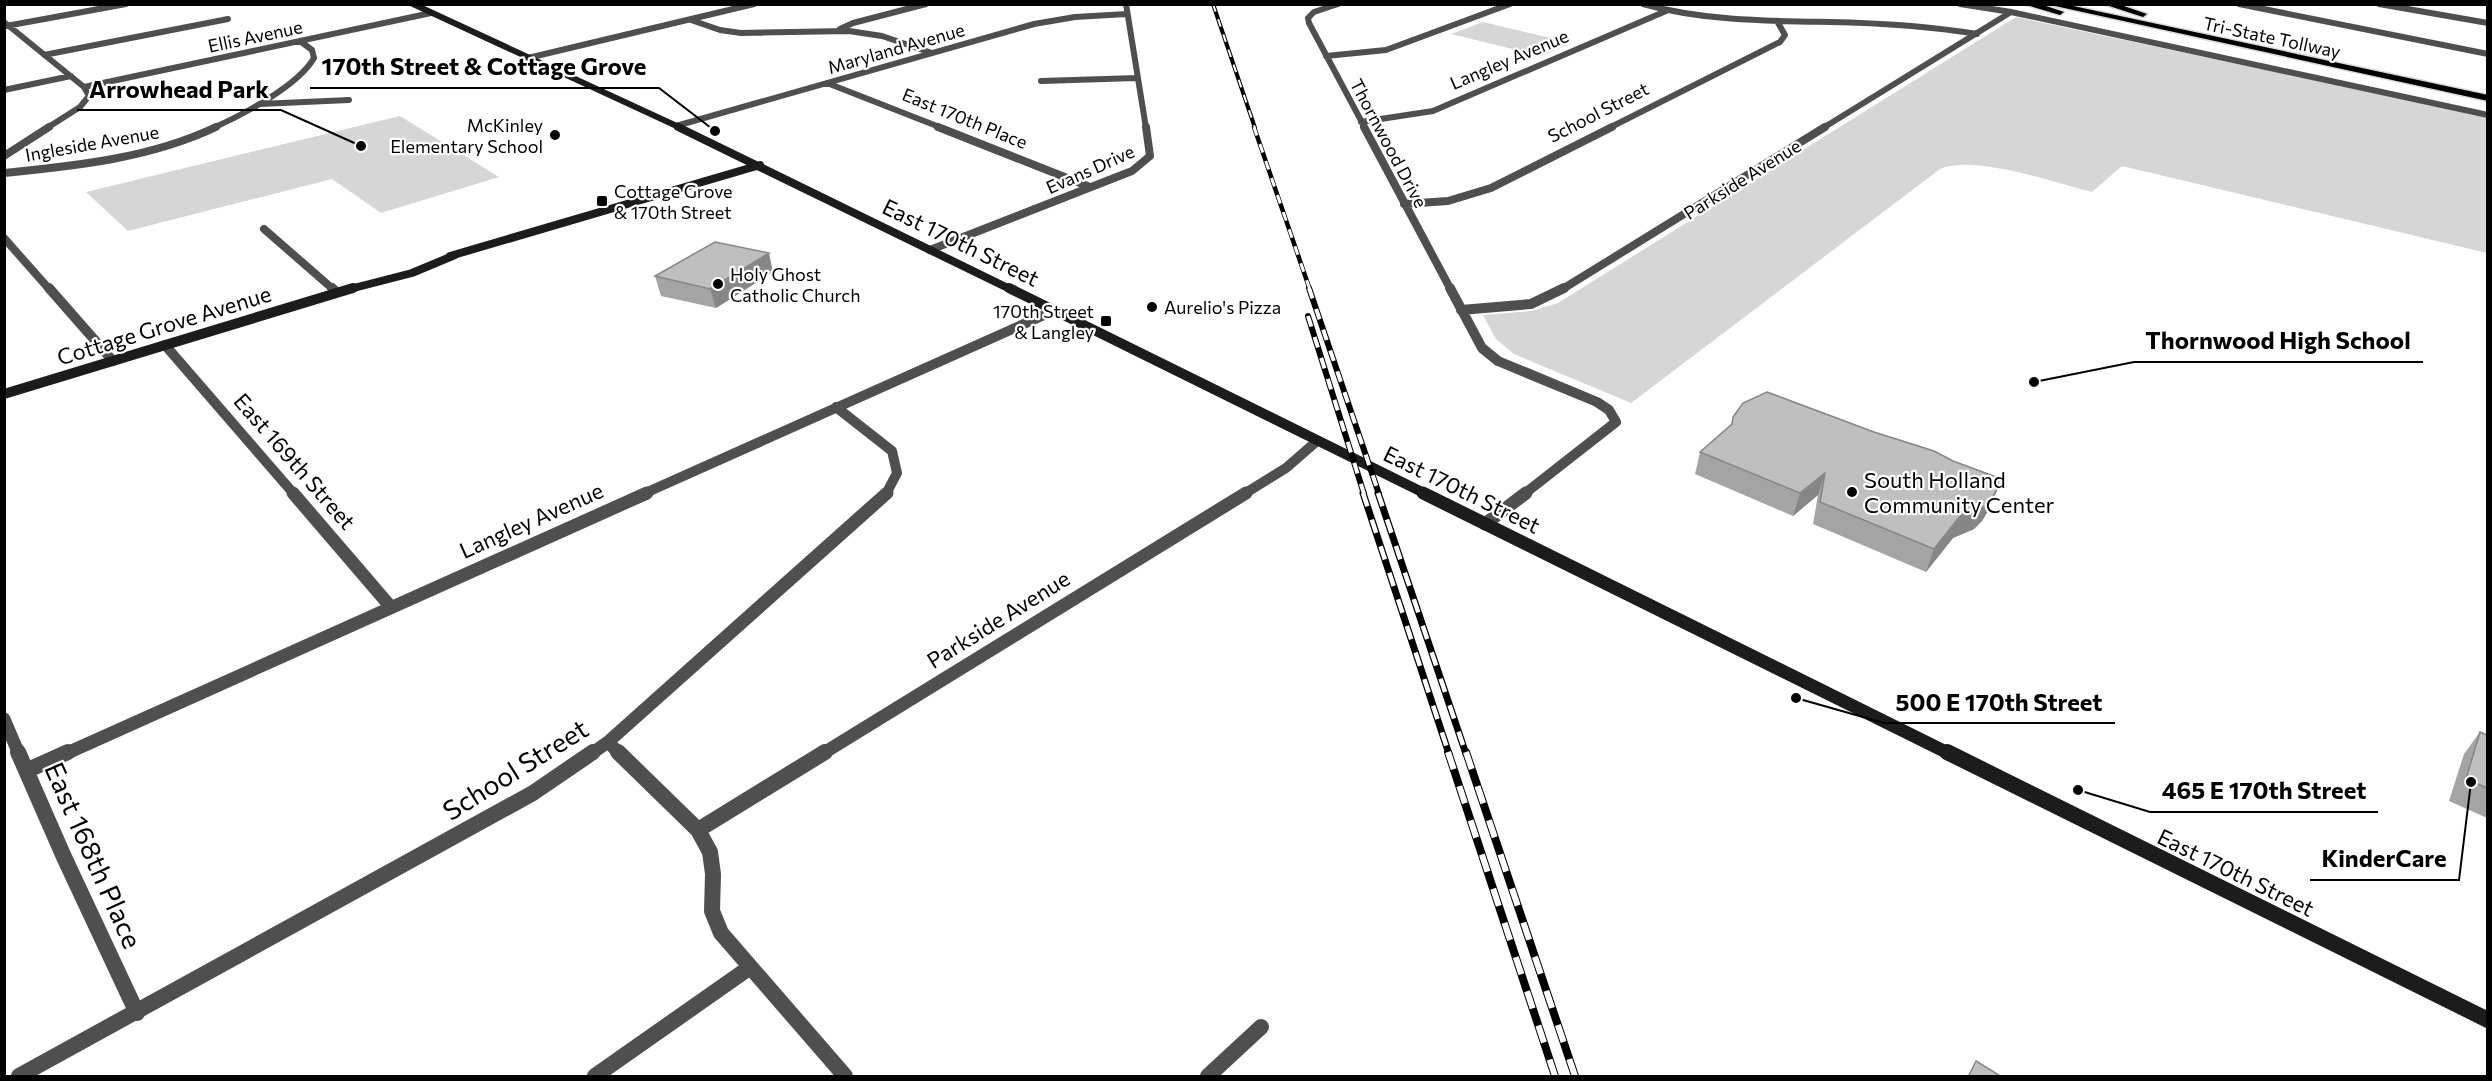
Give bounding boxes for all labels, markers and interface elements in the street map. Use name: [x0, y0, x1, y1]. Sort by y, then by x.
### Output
street label: Tri-State Tollway: [2201, 12, 2343, 62]
street label: Ellis Avenue: [206, 15, 304, 57]
street label: Maryland Avenue: [825, 18, 967, 78]
street label: Langley Avenue: [1447, 24, 1571, 94]
callout: 170th Street & Cottage Grove: [310, 46, 659, 88]
text: 170th Street & Cottage Grove: [322, 51, 646, 80]
callout: Arrowhead Park: [77, 68, 281, 110]
text: Arrowhead Park: [89, 74, 269, 103]
street label: Thornwood Drive: [1346, 75, 1432, 211]
street label: School Street: [1544, 77, 1652, 147]
street label: East 170th Place: [899, 83, 1031, 153]
place label: McKinley Elementary School: [390, 114, 543, 157]
street label: Ingleside Avenue: [23, 120, 161, 166]
marker: McKinley Elementary School: [548, 128, 562, 142]
street label: Parkside Avenue: [1679, 134, 1805, 224]
street label: Evans Drive: [1042, 140, 1138, 198]
place label: Cottage Grove & 170th Street: [614, 180, 733, 223]
street label: East 170th Street: [878, 192, 1044, 292]
marker: Cottage Grove & 170th Street: [595, 194, 609, 208]
place label: Holy Ghost Catholic Church: [730, 263, 861, 306]
marker: Holy Ghost Catholic Church: [711, 277, 725, 291]
street label: Cottage Grove Avenue: [54, 280, 274, 370]
place label: Aurelio's Pizza: [1164, 296, 1281, 318]
place label: 170th Street & Langley: [993, 300, 1094, 343]
marker: Aurelio's Pizza: [1145, 300, 1159, 314]
marker: 170th Street & Langley: [1099, 314, 1113, 328]
callout: Thornwood High School: [2134, 320, 2423, 362]
text: Thornwood High School: [2145, 325, 2411, 354]
street label: East 169th Street: [229, 387, 361, 535]
street label: East 170th Street: [1379, 439, 1545, 539]
place label: South Holland Community Center: [1864, 466, 2055, 518]
street label: Langley Avenue: [455, 476, 607, 564]
marker: South Holland Community Center: [1845, 485, 1859, 499]
street label: Parkside Avenue: [921, 564, 1075, 674]
callout: 500 E 170th Street: [1884, 681, 2115, 723]
text: 500 E 170th Street: [1895, 687, 2103, 716]
street label: School Street: [436, 711, 594, 827]
street label: East 168th Place: [38, 757, 150, 953]
callout: 465 E 170th Street: [2150, 770, 2378, 812]
text: 465 E 170th Street: [2162, 775, 2366, 804]
street label: East 170th Street: [2153, 822, 2319, 922]
callout: KinderCare: [2310, 838, 2459, 880]
text: KinderCare: [2321, 843, 2447, 872]

